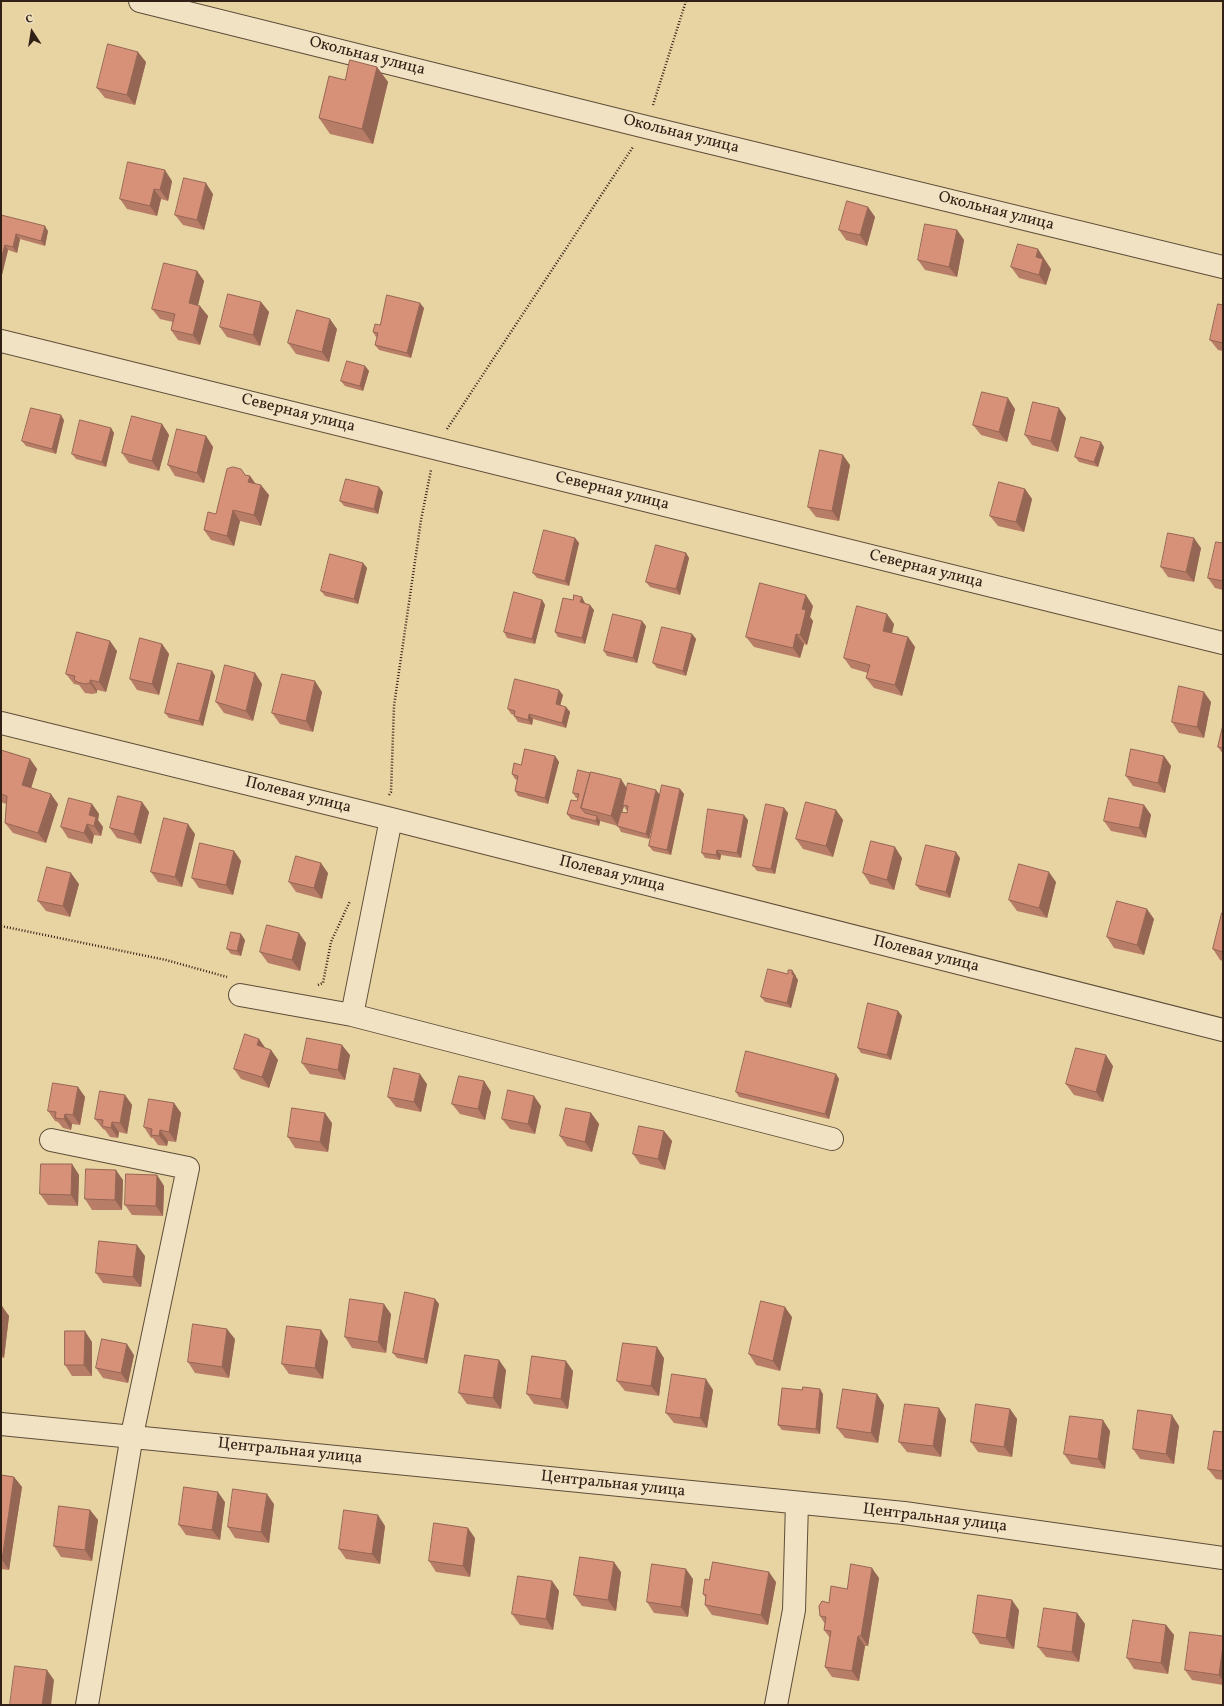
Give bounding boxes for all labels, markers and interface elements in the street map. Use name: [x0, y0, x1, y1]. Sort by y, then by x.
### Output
north arrow: [12, 12, 52, 52]
text: С: [24, 12, 34, 28]
street label: Окольная улица: [307, 33, 427, 81]
street label: Окольная улица: [621, 111, 741, 159]
street label: Окольная улица: [936, 188, 1056, 236]
street label: Северная улица: [239, 391, 357, 437]
street label: Северная улица: [553, 469, 671, 515]
street label: Северная улица: [867, 547, 985, 593]
street label: Полевая улица: [243, 774, 353, 818]
street label: Полевая улица: [557, 853, 667, 897]
street label: Полевая улица: [871, 933, 981, 977]
street label: Центральная улица: [217, 1435, 363, 1469]
street label: Центральная улица: [540, 1468, 686, 1502]
street label: Центральная улица: [862, 1501, 1008, 1537]

